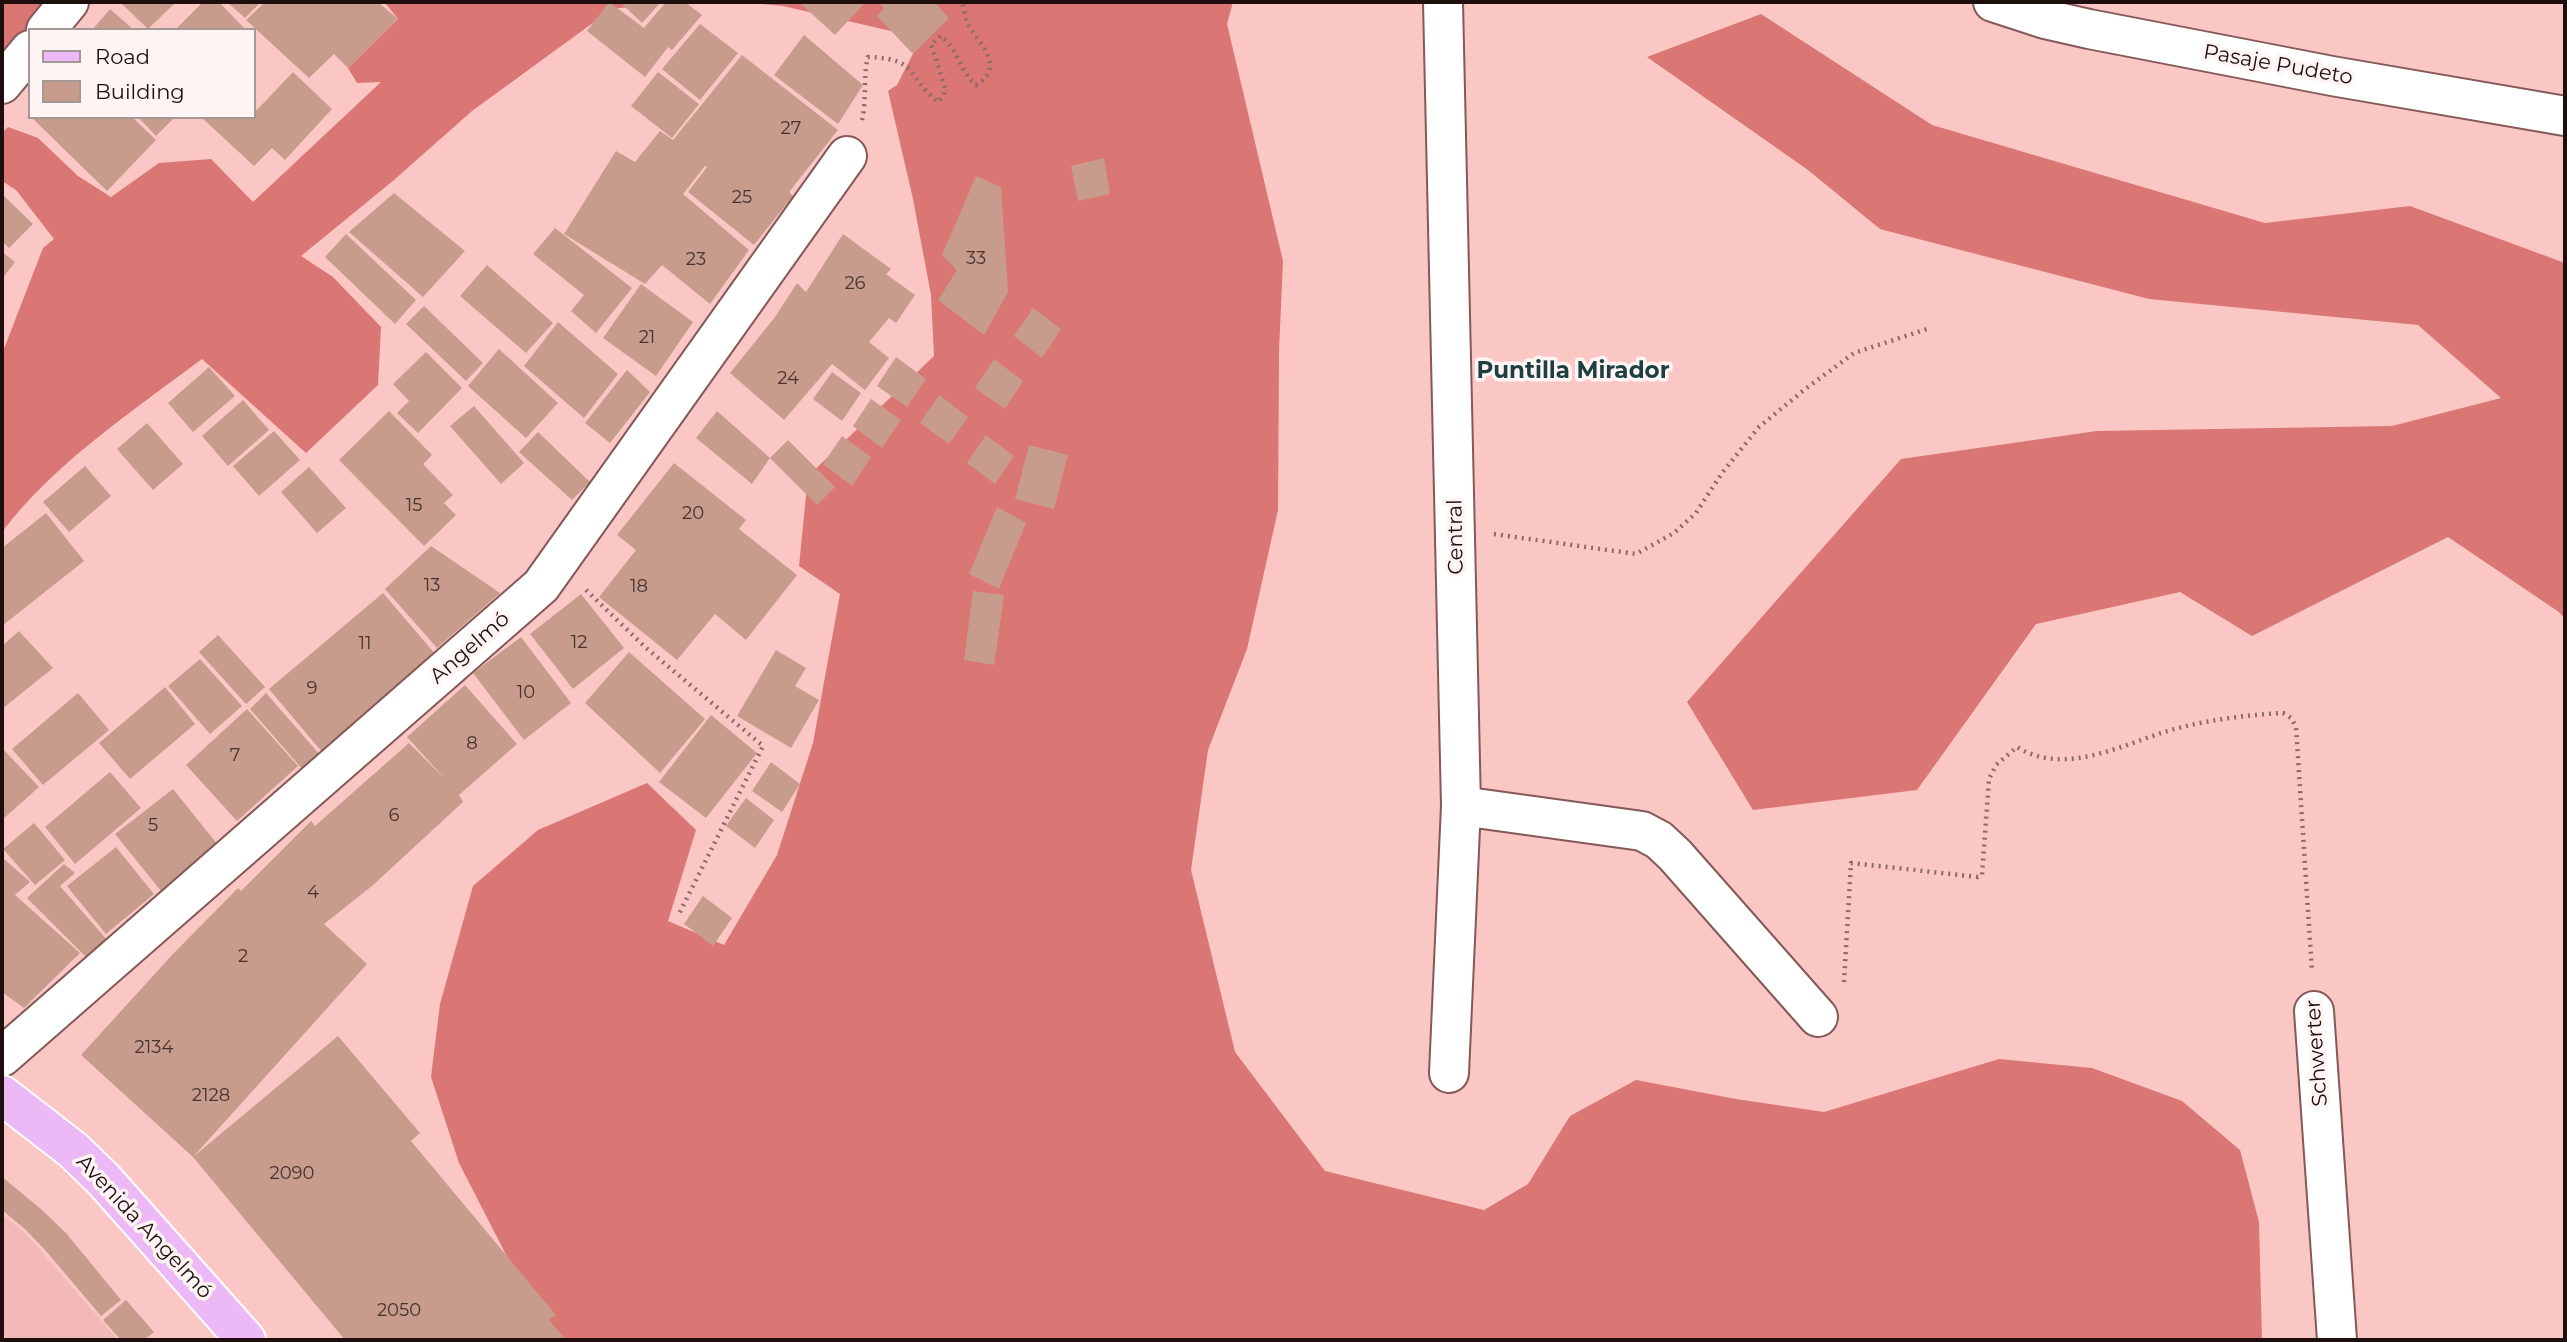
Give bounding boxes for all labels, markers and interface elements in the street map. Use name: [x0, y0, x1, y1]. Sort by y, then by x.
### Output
legend: [28, 28, 256, 119]
street label: Pasaje Pudeto: [2201, 39, 2355, 91]
text: Road: [95, 44, 150, 69]
text: Building: [95, 79, 185, 104]
house number: 27: [781, 118, 801, 140]
house number: 25: [732, 187, 752, 209]
house number: 33: [966, 248, 986, 270]
house number: 23: [686, 249, 706, 271]
house number: 26: [844, 273, 866, 295]
house number: 21: [639, 327, 655, 349]
district label: Puntilla Mirador: [1476, 357, 1670, 385]
house number: 24: [777, 368, 799, 390]
house number: 15: [406, 495, 422, 517]
street label: Central: [1443, 499, 1469, 575]
house number: 20: [682, 503, 704, 525]
house number: 13: [424, 575, 440, 597]
house number: 18: [630, 576, 648, 598]
street label: Angelmó: [425, 607, 515, 689]
house number: 12: [571, 632, 587, 654]
house number: 11: [359, 633, 371, 655]
house number: 9: [307, 678, 317, 700]
house number: 10: [517, 682, 535, 704]
house number: 8: [466, 733, 478, 755]
house number: 7: [230, 745, 240, 767]
house number: 6: [389, 805, 399, 827]
house number: 5: [148, 815, 158, 837]
house number: 4: [307, 882, 319, 904]
house number: 2: [238, 946, 248, 968]
street label: Schwerter: [2301, 999, 2333, 1107]
house number: 2134: [135, 1037, 173, 1059]
house number: 2128: [192, 1085, 230, 1107]
street label: Avenida Angelmó: [71, 1150, 217, 1304]
house number: 2090: [270, 1163, 314, 1185]
house number: 2050: [377, 1300, 421, 1322]

